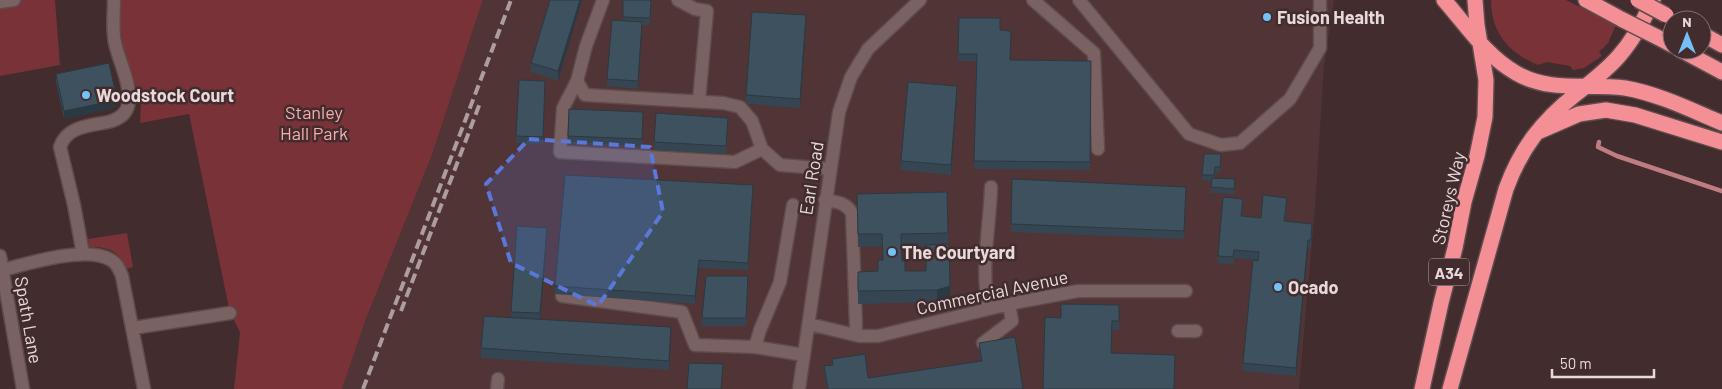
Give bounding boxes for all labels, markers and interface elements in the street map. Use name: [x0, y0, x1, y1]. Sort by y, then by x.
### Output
place label: Fusion Health: [1277, 6, 1385, 28]
north arrow: [1662, 10, 1712, 60]
marker: Fusion Health: [1261, 11, 1273, 23]
text: N: [1682, 13, 1692, 30]
place label: Woodstock Court: [96, 84, 234, 106]
marker: Woodstock Court: [80, 89, 92, 101]
park label: Stanley Hall Park: [280, 101, 348, 144]
street label: Earl Road: [794, 140, 828, 216]
street label: Storeys Way: [1427, 149, 1469, 247]
place label: The Courtyard: [902, 241, 1015, 263]
marker: The Courtyard: [886, 246, 898, 258]
road number: A34: [1429, 258, 1469, 286]
street label: Commercial Avenue: [914, 265, 1070, 319]
street label: Spath Lane: [11, 275, 47, 365]
place label: Ocado: [1288, 276, 1339, 298]
marker: Ocado: [1272, 281, 1284, 293]
scale bar: [1552, 346, 1654, 378]
text: 50 m: [1560, 354, 1592, 372]

